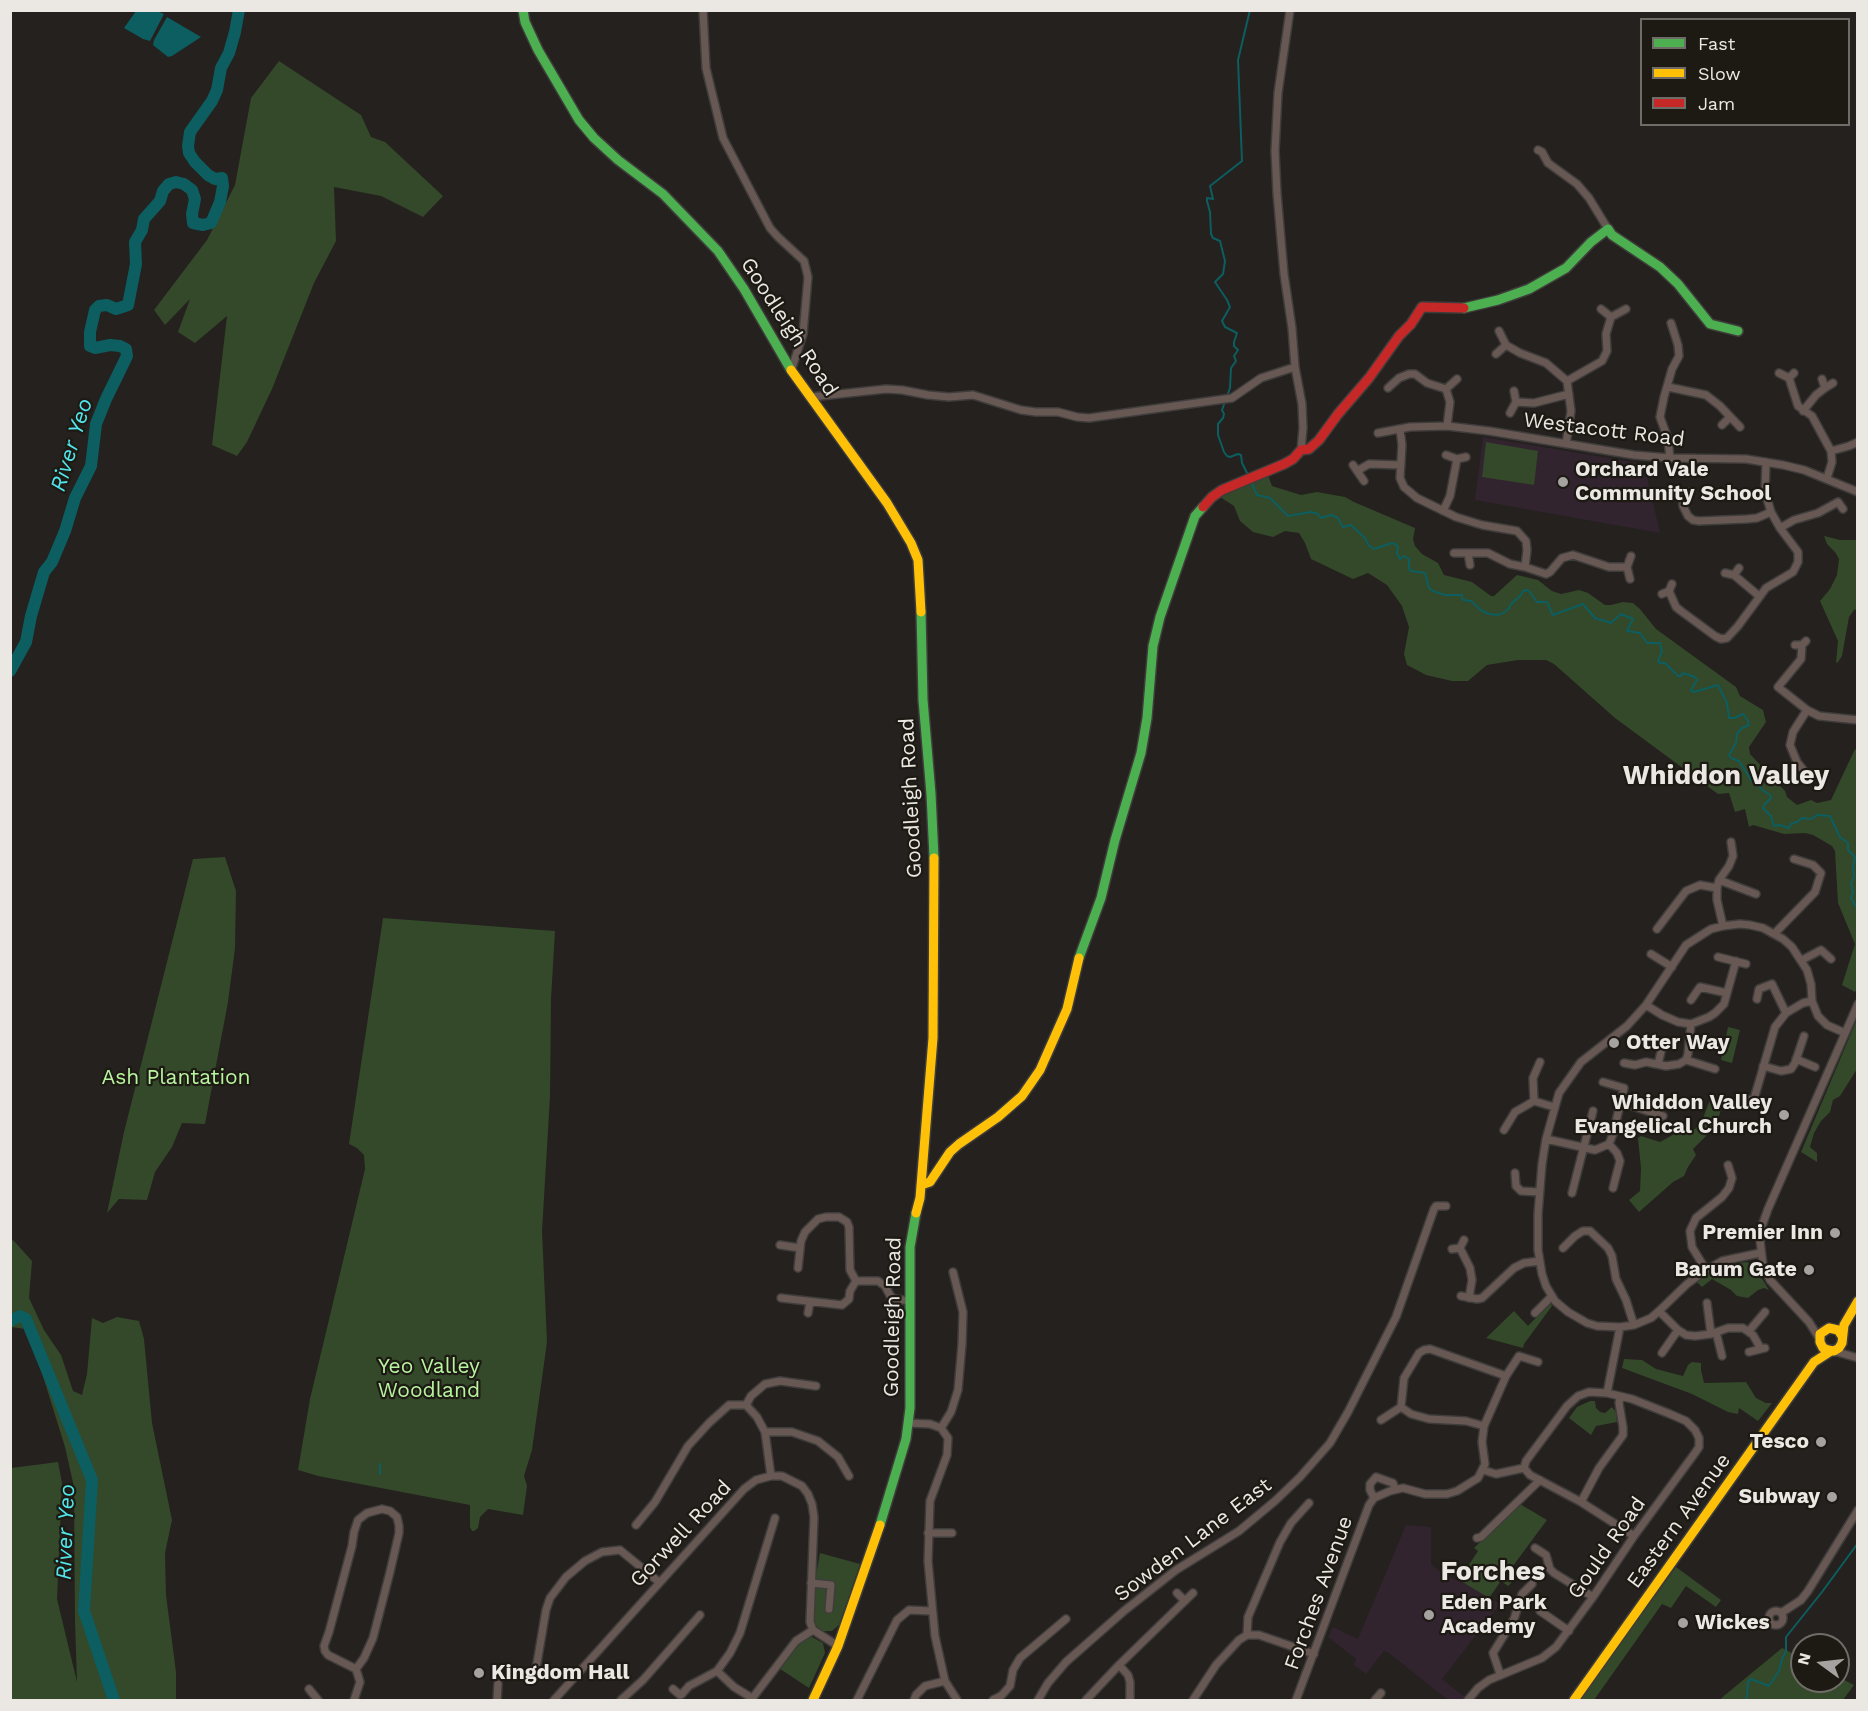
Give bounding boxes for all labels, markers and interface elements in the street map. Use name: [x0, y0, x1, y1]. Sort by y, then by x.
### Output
legend: [1640, 18, 1850, 126]
text: Fast: [1698, 33, 1735, 54]
text: Slow: [1698, 63, 1741, 84]
text: Jam: [1698, 93, 1735, 114]
street label: Goodleigh Road: [735, 253, 843, 401]
water label: River Yeo: [45, 395, 99, 495]
street label: Westacott Road: [1522, 408, 1686, 452]
place label: Orchard Vale Community School: [1575, 457, 1771, 507]
marker: Orchard Vale Community School: [1556, 475, 1570, 489]
street label: Goodleigh Road: [894, 717, 928, 879]
district label: Whiddon Valley: [1623, 760, 1829, 792]
place label: Otter Way: [1626, 1030, 1730, 1056]
marker: Otter Way: [1607, 1036, 1621, 1050]
park label: Ash Plantation: [101, 1065, 251, 1091]
place label: Whiddon Valley Evangelical Church: [1574, 1090, 1772, 1140]
marker: Whiddon Valley Evangelical Church: [1777, 1108, 1791, 1122]
place label: Premier Inn: [1702, 1220, 1823, 1246]
marker: Premier Inn: [1828, 1226, 1842, 1240]
street label: Goodleigh Road: [879, 1237, 907, 1397]
place label: Barum Gate: [1674, 1257, 1797, 1283]
marker: Barum Gate: [1802, 1263, 1816, 1277]
park label: Yeo Valley Woodland: [378, 1354, 480, 1404]
place label: Tesco: [1749, 1429, 1809, 1455]
marker: Tesco: [1814, 1435, 1828, 1449]
street label: Eastern Avenue: [1622, 1449, 1736, 1593]
street label: Sowden Lane East: [1109, 1473, 1277, 1607]
street label: Gorwell Road: [625, 1475, 737, 1593]
water label: River Yeo: [51, 1483, 81, 1581]
place label: Subway: [1739, 1484, 1820, 1510]
marker: Subway: [1825, 1490, 1839, 1504]
street label: Gould Road: [1563, 1492, 1651, 1604]
street label: Forches Avenue: [1279, 1513, 1359, 1673]
district label: Forches: [1441, 1556, 1545, 1588]
place label: Eden Park Academy: [1441, 1590, 1547, 1640]
marker: Eden Park Academy: [1422, 1608, 1436, 1622]
place label: Wickes: [1695, 1610, 1770, 1636]
marker: Wickes: [1676, 1616, 1690, 1630]
north arrow: [1790, 1633, 1850, 1693]
text: N: [1793, 1651, 1815, 1667]
place label: Kingdom Hall: [491, 1660, 629, 1686]
marker: Kingdom Hall: [472, 1666, 486, 1680]

